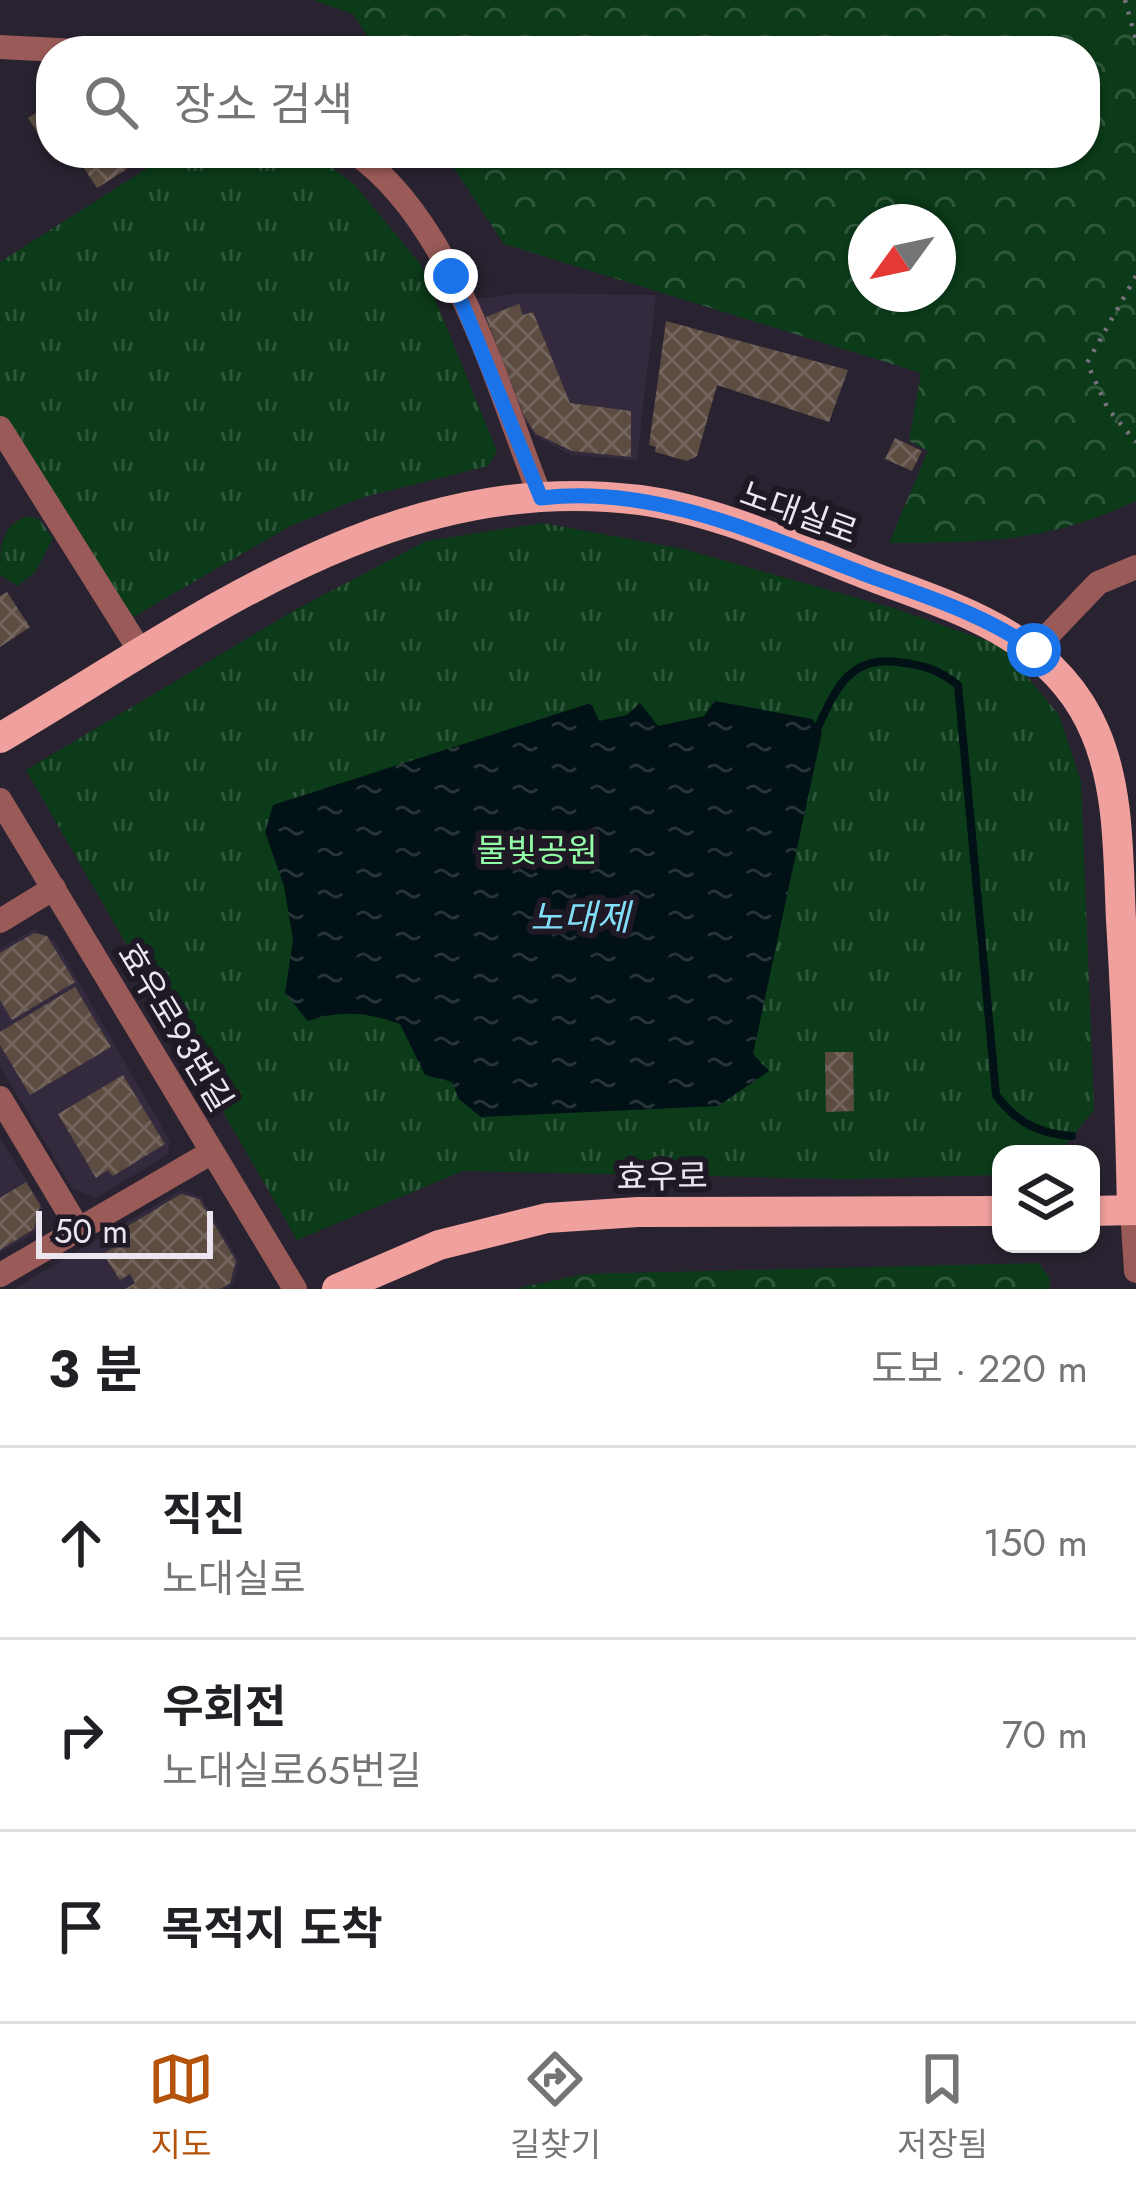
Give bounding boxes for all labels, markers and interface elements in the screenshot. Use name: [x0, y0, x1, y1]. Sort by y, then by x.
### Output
search box: [36, 36, 1100, 168]
icon: search: [78, 69, 144, 135]
text: 장소 검색: [174, 72, 353, 137]
north arrow: [848, 204, 956, 312]
route end: [424, 249, 478, 303]
street label: 노대실로: [734, 470, 864, 555]
route start: [1007, 623, 1061, 677]
park label: 물빛공원: [476, 827, 598, 874]
water label: 노대제: [530, 891, 634, 943]
street label: 효우로93번길: [107, 934, 244, 1120]
map controls: [992, 1145, 1100, 1253]
button: layers: [992, 1145, 1100, 1253]
street label: 효우로: [616, 1152, 708, 1201]
scale bar: [36, 1205, 213, 1258]
text: 50 m: [54, 1208, 128, 1255]
text: 3 분: [48, 1332, 142, 1406]
text: 도보 · 220 m: [871, 1340, 1088, 1397]
text: 직진: [162, 1482, 245, 1547]
icon: ahead: [48, 1510, 114, 1576]
text: 150 m: [983, 1514, 1088, 1571]
text: 노대실로: [162, 1550, 306, 1607]
text: 우회전: [162, 1674, 286, 1739]
icon: right: [48, 1702, 114, 1768]
text: 70 m: [1002, 1706, 1088, 1763]
text: 노대실로65번길: [162, 1742, 422, 1799]
icon: arrive: [48, 1894, 114, 1960]
text: 목적지 도착: [162, 1896, 383, 1961]
tab: 지도: [148, 2046, 214, 2168]
tab: 길찾기: [510, 2046, 601, 2168]
tab: 저장됨: [897, 2046, 988, 2168]

